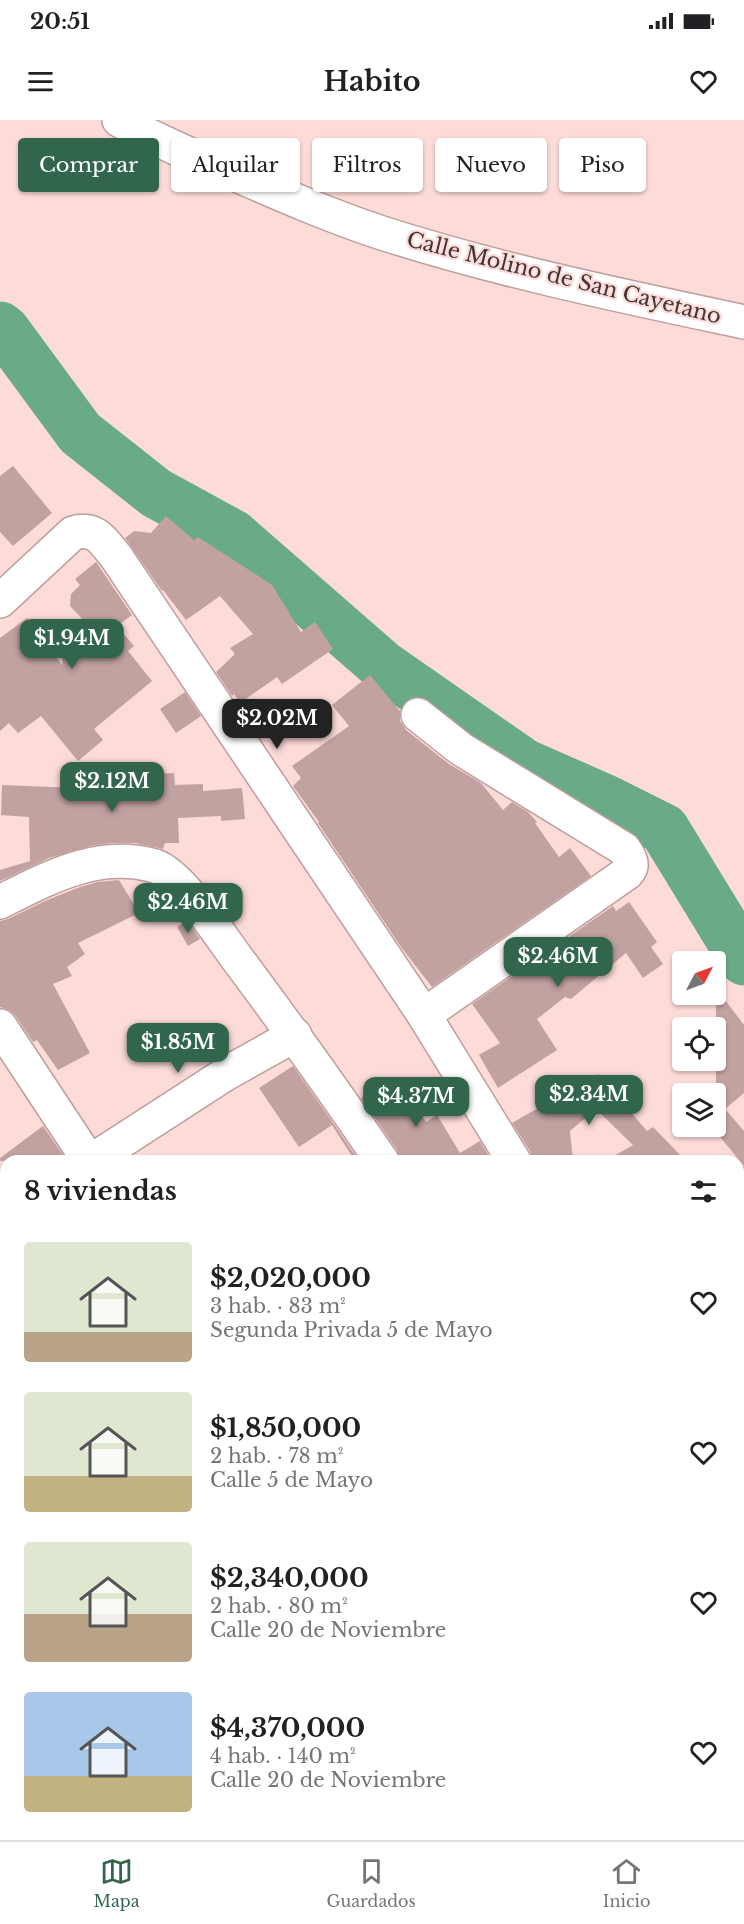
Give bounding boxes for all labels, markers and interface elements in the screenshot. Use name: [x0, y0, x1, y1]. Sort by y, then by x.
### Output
text: 20:51: [30, 8, 90, 35]
icon: menu: [24, 65, 57, 98]
text: Habito: [323, 65, 421, 98]
icon: heart: [687, 65, 720, 98]
chip: Comprar: [18, 138, 159, 192]
chip: Alquilar: [171, 138, 300, 192]
chip: Filtros: [312, 138, 423, 192]
chip: Nuevo: [435, 138, 547, 192]
chip: Piso: [559, 138, 646, 192]
street label: Calle Molino de San Cayetano: [404, 226, 724, 330]
pin: $1.94M: [23, 619, 121, 670]
text: $1.94M: [34, 626, 110, 650]
pin: $2.02M: [228, 699, 326, 750]
text: $2.02M: [236, 706, 318, 730]
pin: $2.12M: [63, 762, 161, 813]
text: $2.12M: [74, 769, 150, 793]
pin: $2.46M: [139, 883, 237, 934]
text: $2.46M: [148, 890, 228, 914]
pin: $2.46M: [509, 937, 607, 988]
text: $2.46M: [518, 944, 598, 968]
north arrow: [672, 951, 726, 1005]
map controls: [672, 951, 726, 1137]
button: locate: [672, 1017, 726, 1071]
pin: $1.85M: [129, 1023, 227, 1074]
text: $1.85M: [141, 1030, 215, 1054]
pin: $2.34M: [540, 1075, 638, 1126]
pin: $4.37M: [367, 1077, 465, 1128]
text: $2.34M: [549, 1082, 629, 1106]
button: layers: [672, 1083, 726, 1137]
text: $4.37M: [377, 1084, 455, 1108]
text: 8 viviendas: [24, 1175, 177, 1207]
icon: filters: [687, 1175, 720, 1208]
text: $2,020,000: [210, 1262, 371, 1294]
icon: home: [72, 1266, 144, 1338]
icon: heart: [687, 1286, 720, 1319]
text: 3 hab. · 83 m²: [210, 1294, 346, 1318]
text: Segunda Privada 5 de Mayo: [210, 1318, 493, 1342]
text: $1,850,000: [210, 1412, 361, 1444]
icon: home: [72, 1416, 144, 1488]
icon: heart: [687, 1436, 720, 1469]
text: 2 hab. · 78 m²: [210, 1444, 344, 1468]
text: Calle 5 de Mayo: [210, 1468, 373, 1492]
text: $2,340,000: [210, 1562, 369, 1594]
icon: home: [72, 1566, 144, 1638]
icon: heart: [687, 1586, 720, 1619]
text: 2 hab. · 80 m²: [210, 1594, 348, 1618]
text: Calle 20 de Noviembre: [210, 1618, 446, 1642]
text: $4,370,000: [210, 1712, 365, 1744]
icon: home: [72, 1716, 144, 1788]
icon: heart: [687, 1736, 720, 1769]
text: 4 hab. · 140 m²: [210, 1744, 356, 1768]
text: Calle 20 de Noviembre: [210, 1768, 446, 1792]
tab: Mapa: [94, 1855, 140, 1911]
tab: Guardados: [327, 1855, 416, 1911]
tab: Inicio: [603, 1855, 650, 1911]

